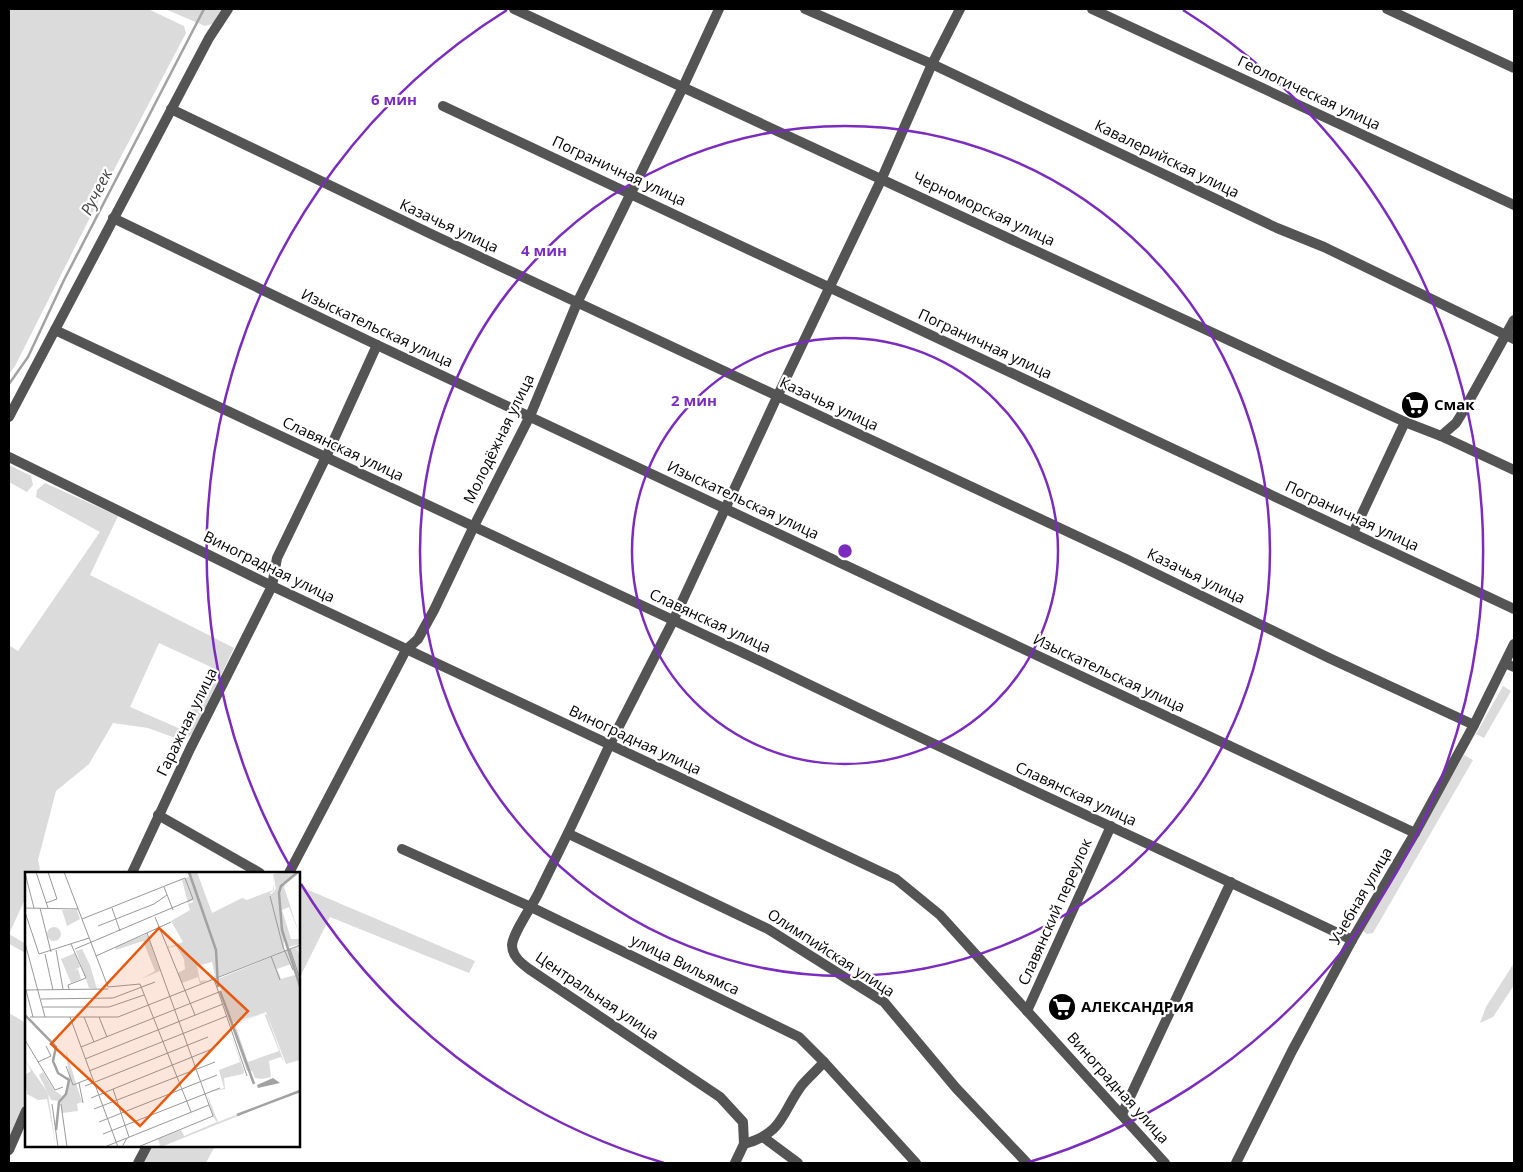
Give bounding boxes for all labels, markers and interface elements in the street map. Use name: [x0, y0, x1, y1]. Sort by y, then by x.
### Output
street label: Геологическая улица: [1235, 50, 1384, 134]
text: 6 мин: [371, 89, 417, 109]
street label: Кавалерийская улица: [1092, 114, 1243, 202]
street label: Пограничная улица: [549, 130, 690, 210]
water label: Ручеек: [75, 164, 118, 219]
street label: Черноморская улица: [910, 166, 1059, 250]
street label: Казачья улица: [397, 194, 502, 257]
text: 4 мин: [521, 240, 567, 260]
street label: Изыскательская улица: [298, 283, 457, 371]
street label: Пограничная улица: [915, 303, 1056, 383]
street label: Молодёжная улица: [458, 371, 538, 507]
street label: Казачья улица: [777, 372, 882, 435]
text: 2 мин: [671, 390, 717, 410]
supermarket icon: Смак: [1400, 390, 1430, 420]
place label: Смак: [1434, 394, 1475, 414]
street label: Славянская улица: [280, 411, 407, 485]
street label: Изыскательская улица: [664, 455, 823, 543]
street label: Пограничная улица: [1282, 475, 1423, 555]
street label: Виноградная улица: [200, 526, 338, 607]
centre of rings: [836, 542, 854, 560]
street label: Казачья улица: [1144, 543, 1249, 607]
street label: Славянская улица: [647, 583, 774, 657]
street label: Изыскательская улица: [1030, 628, 1189, 716]
street label: Гаражная улица: [151, 664, 221, 779]
street label: Виноградная улица: [566, 700, 705, 779]
street label: Славянская улица: [1013, 756, 1140, 830]
street label: Славянский переулок: [1013, 835, 1096, 988]
street label: Учебная улица: [1324, 843, 1396, 948]
inset map: [25, 872, 300, 1147]
street label: Олимпийская улица: [764, 903, 899, 1001]
street label: улица Вильямса: [628, 929, 743, 999]
street label: Центральная улица: [532, 947, 663, 1044]
supermarket icon: АЛЕКСАНДРиЯ: [1047, 992, 1077, 1022]
place label: АЛЕКСАНДРиЯ: [1081, 996, 1194, 1016]
street label: Виноградная улица: [1063, 1027, 1174, 1147]

